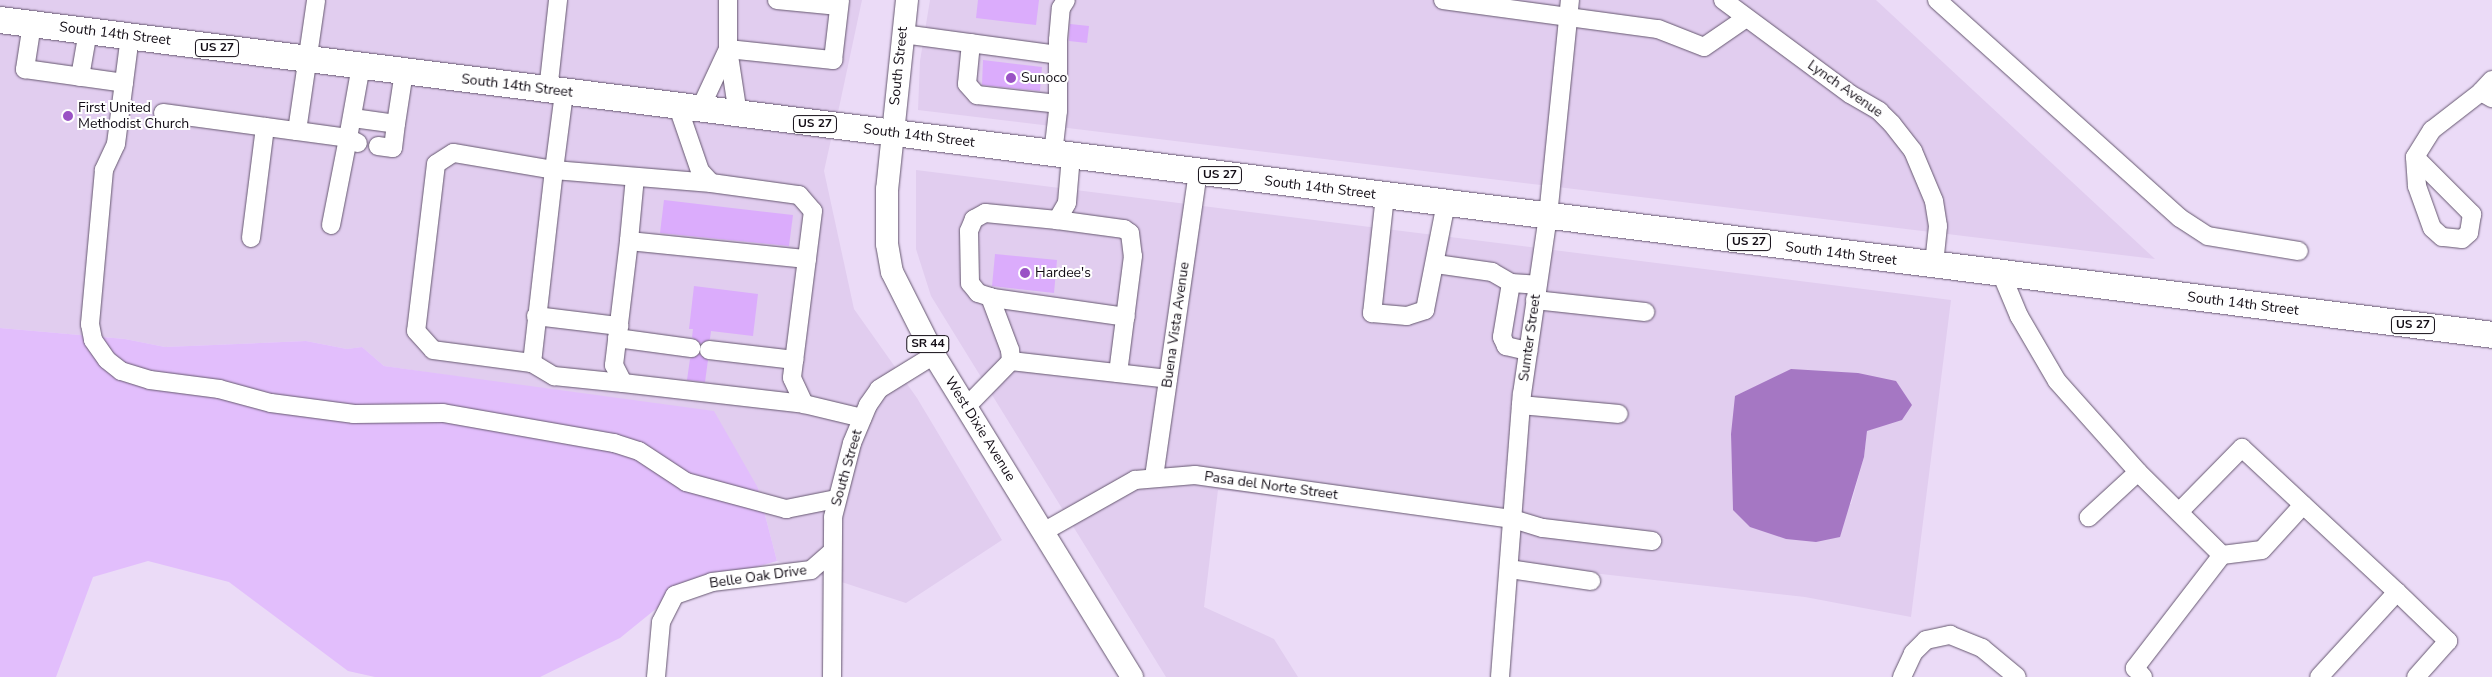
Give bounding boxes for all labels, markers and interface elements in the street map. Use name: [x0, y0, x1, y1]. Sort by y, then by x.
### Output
street label: South 14th Street: [58, 19, 172, 49]
street label: South Street: [887, 26, 911, 106]
road number: US 27: [194, 38, 240, 58]
street label: Lynch Avenue: [1804, 57, 1886, 121]
place label: Sunoco: [1021, 70, 1067, 86]
street label: South 14th Street: [460, 71, 574, 101]
marker: Sunoco: [1005, 72, 1017, 84]
place label: First United Methodist Church: [78, 100, 189, 132]
marker: First United Methodist Church: [62, 110, 74, 122]
road number: US 27: [792, 115, 838, 134]
street label: South 14th Street: [862, 121, 976, 151]
road number: US 27: [1198, 166, 1242, 184]
street label: South 14th Street: [1263, 173, 1377, 203]
road number: US 27: [1726, 232, 1772, 252]
street label: South 14th Street: [1784, 239, 1898, 269]
street label: Buena Vista Avenue: [1159, 261, 1193, 389]
place label: Hardee's: [1035, 265, 1091, 281]
marker: Hardee's: [1019, 267, 1031, 279]
street label: South 14th Street: [2186, 289, 2300, 319]
street label: Sumter Street: [1516, 293, 1544, 383]
road number: US 27: [2390, 316, 2436, 334]
road number: SR 44: [906, 334, 950, 354]
street label: West Dixie Avenue: [941, 374, 1019, 484]
street label: South Street: [828, 428, 866, 508]
street label: Pasa del Norte Street: [1203, 468, 1339, 504]
street label: Belle Oak Drive: [708, 562, 808, 592]

